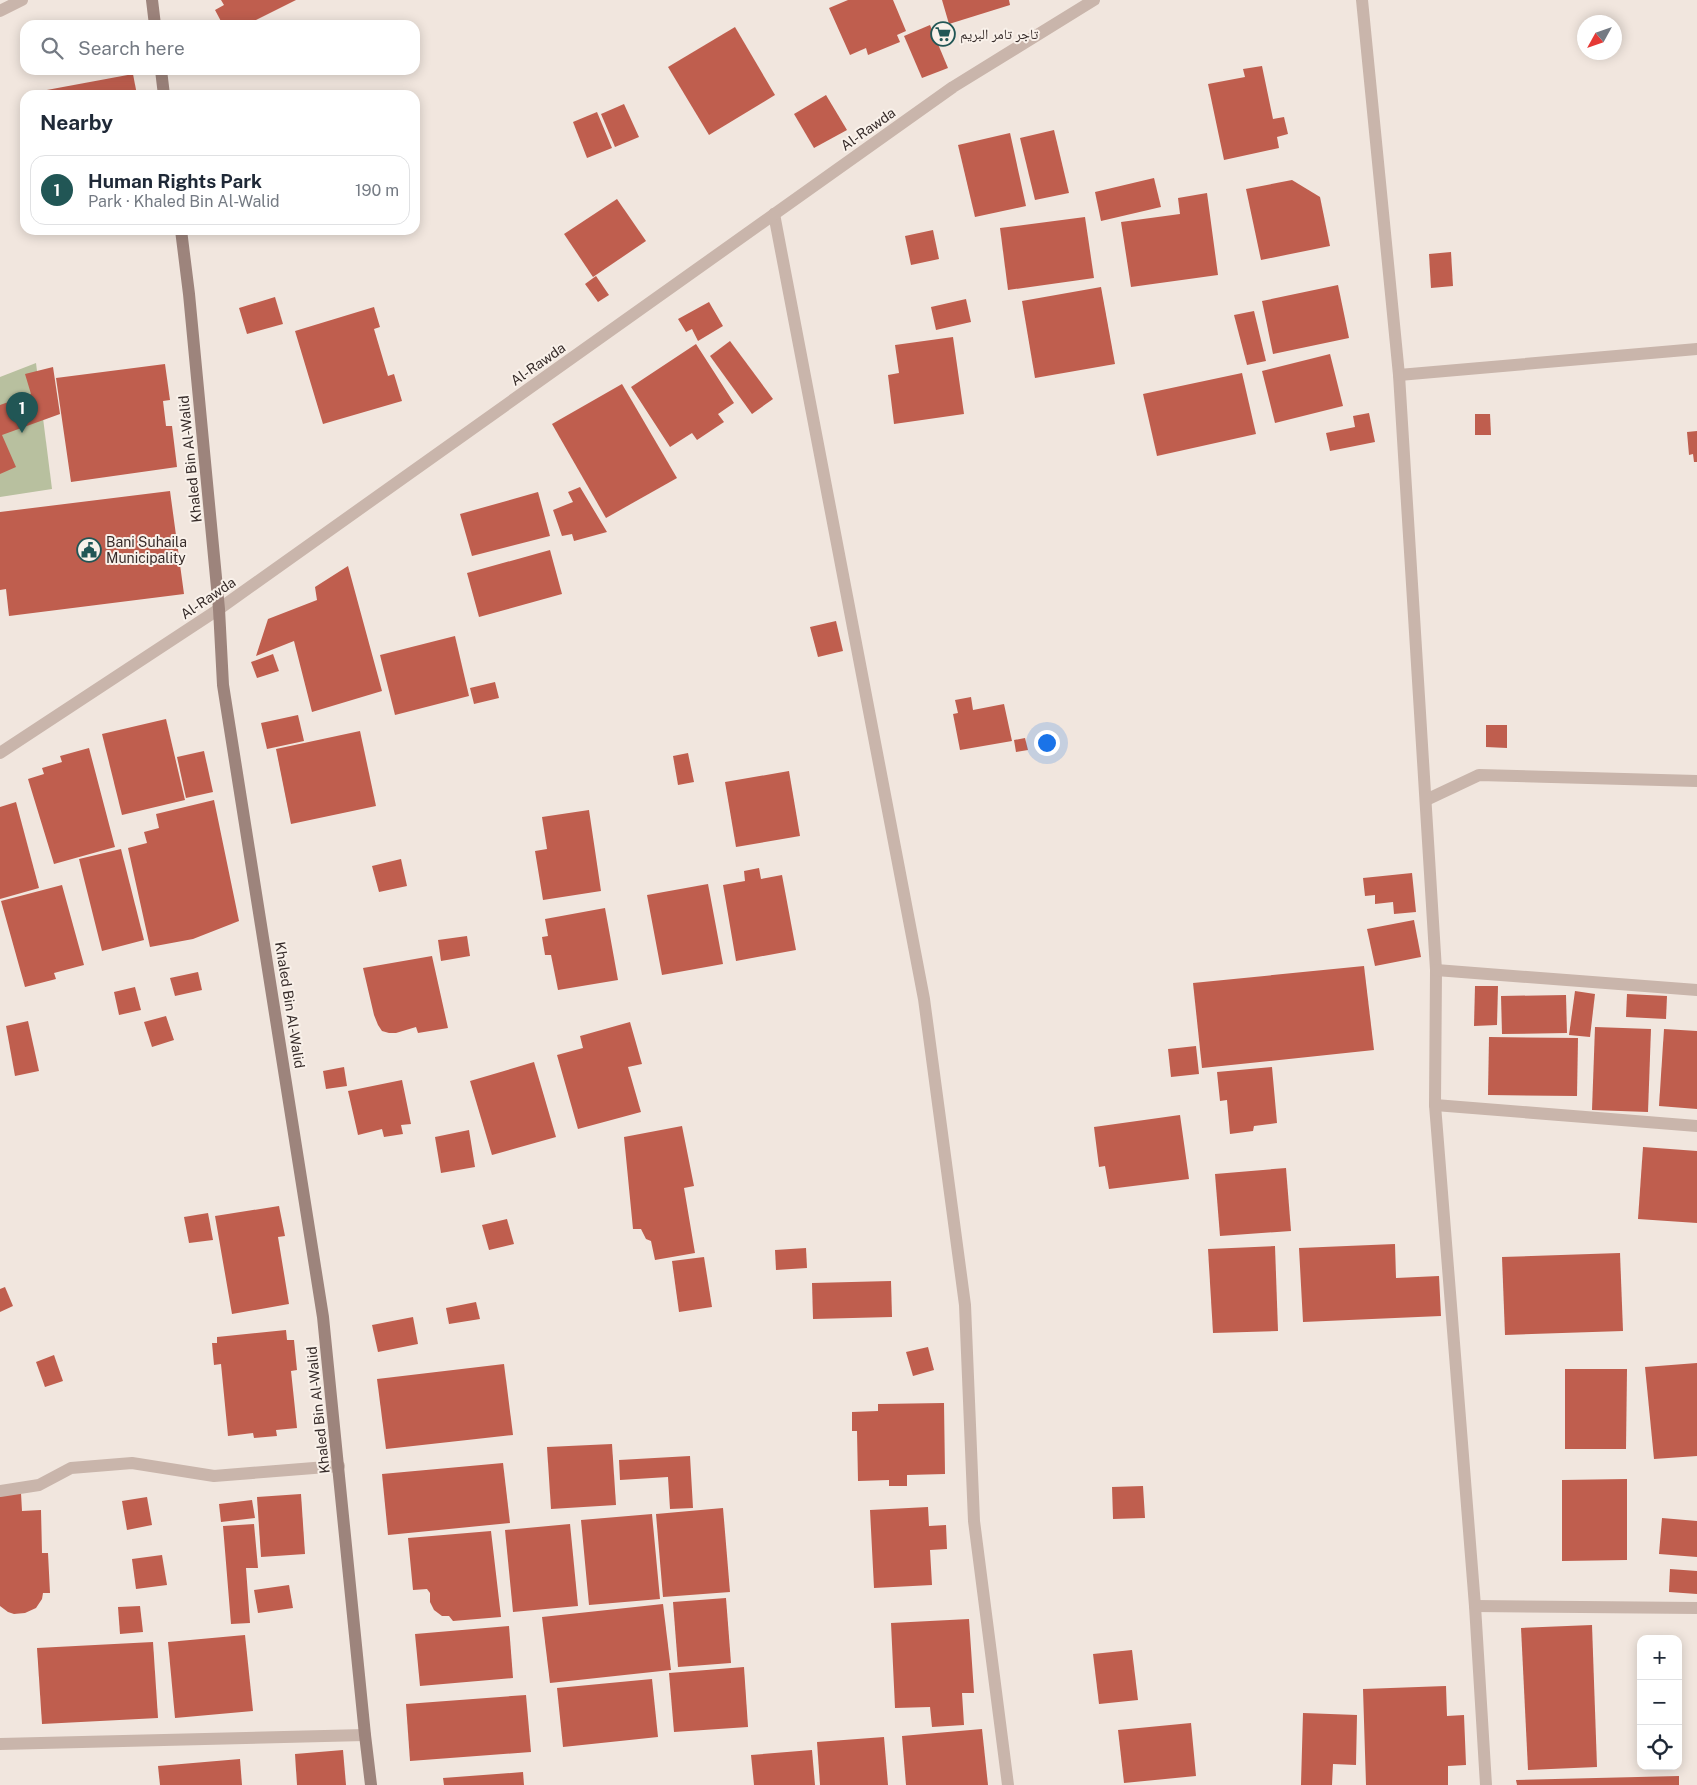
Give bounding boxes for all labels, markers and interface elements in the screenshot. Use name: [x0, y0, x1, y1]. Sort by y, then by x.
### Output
north arrow: [1577, 15, 1622, 60]
search box: [20, 20, 420, 75]
supermarket icon: تاجر تامر البريم: [930, 21, 956, 47]
place label: تاجر تامر البريم: [960, 26, 1039, 44]
icon: search: [38, 34, 66, 62]
text: Search here: [78, 37, 185, 59]
street label: Al-Rawda: [838, 104, 898, 154]
text: Nearby: [40, 110, 113, 135]
text: Human Rights Park: [88, 170, 262, 192]
text: 1: [54, 181, 60, 200]
text: 190 m: [355, 181, 399, 200]
text: Park · Khaled Bin Al-Walid: [88, 192, 280, 211]
street label: Al-Rawda: [508, 339, 568, 389]
pin: 1: [6, 392, 38, 433]
street label: Khaled Bin Al-Walid: [175, 395, 205, 523]
place label: Bani Suhaila Municipality: [106, 534, 187, 566]
public building icon: Bani Suhaila Municipality: [76, 537, 102, 563]
street label: Al-Rawda: [177, 574, 239, 622]
your location: [1034, 730, 1060, 756]
street label: Khaled Bin Al-Walid: [272, 941, 308, 1069]
street label: Khaled Bin Al-Walid: [303, 1346, 333, 1474]
map controls: [1637, 1635, 1682, 1770]
button: +: [1637, 1635, 1682, 1680]
button: −: [1637, 1680, 1682, 1725]
button: locate: [1637, 1725, 1682, 1770]

